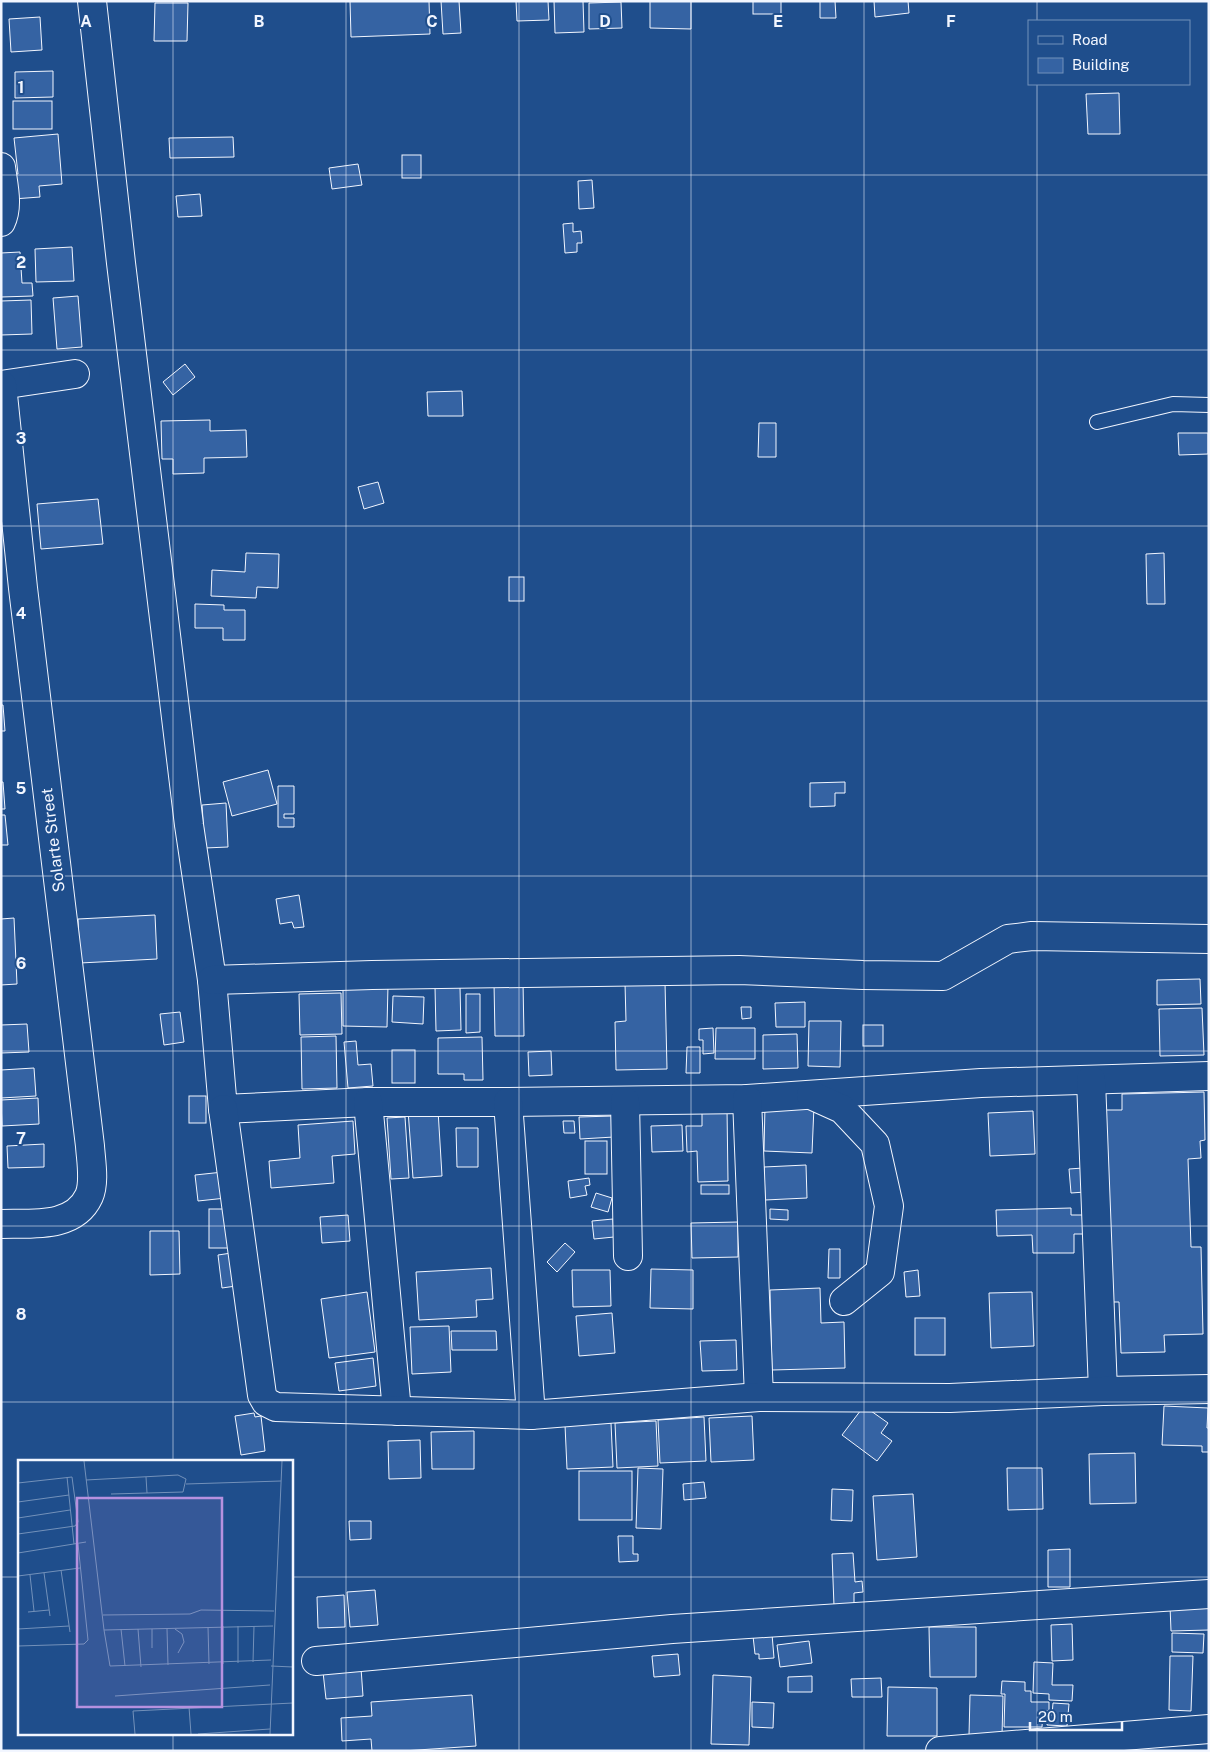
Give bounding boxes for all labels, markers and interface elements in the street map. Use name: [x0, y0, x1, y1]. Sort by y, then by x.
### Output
text: A: [80, 12, 92, 31]
text: B: [254, 12, 265, 31]
text: C: [426, 12, 438, 31]
text: D: [599, 12, 611, 31]
text: E: [773, 12, 783, 31]
text: F: [946, 12, 956, 31]
legend: [1028, 20, 1190, 85]
text: Road: [1072, 31, 1108, 48]
text: Building: [1072, 56, 1130, 73]
text: 1: [18, 78, 24, 97]
text: 2: [16, 253, 26, 272]
text: 3: [16, 429, 26, 448]
text: 4: [16, 604, 27, 623]
text: 5: [16, 779, 27, 798]
street label: Solarte Street: [37, 787, 69, 893]
text: 6: [16, 954, 26, 973]
text: 7: [16, 1129, 26, 1148]
text: 8: [16, 1305, 27, 1324]
inset map: [18, 1460, 292, 1734]
scale bar: [1030, 1700, 1122, 1732]
text: 20 m: [1038, 1708, 1073, 1725]

